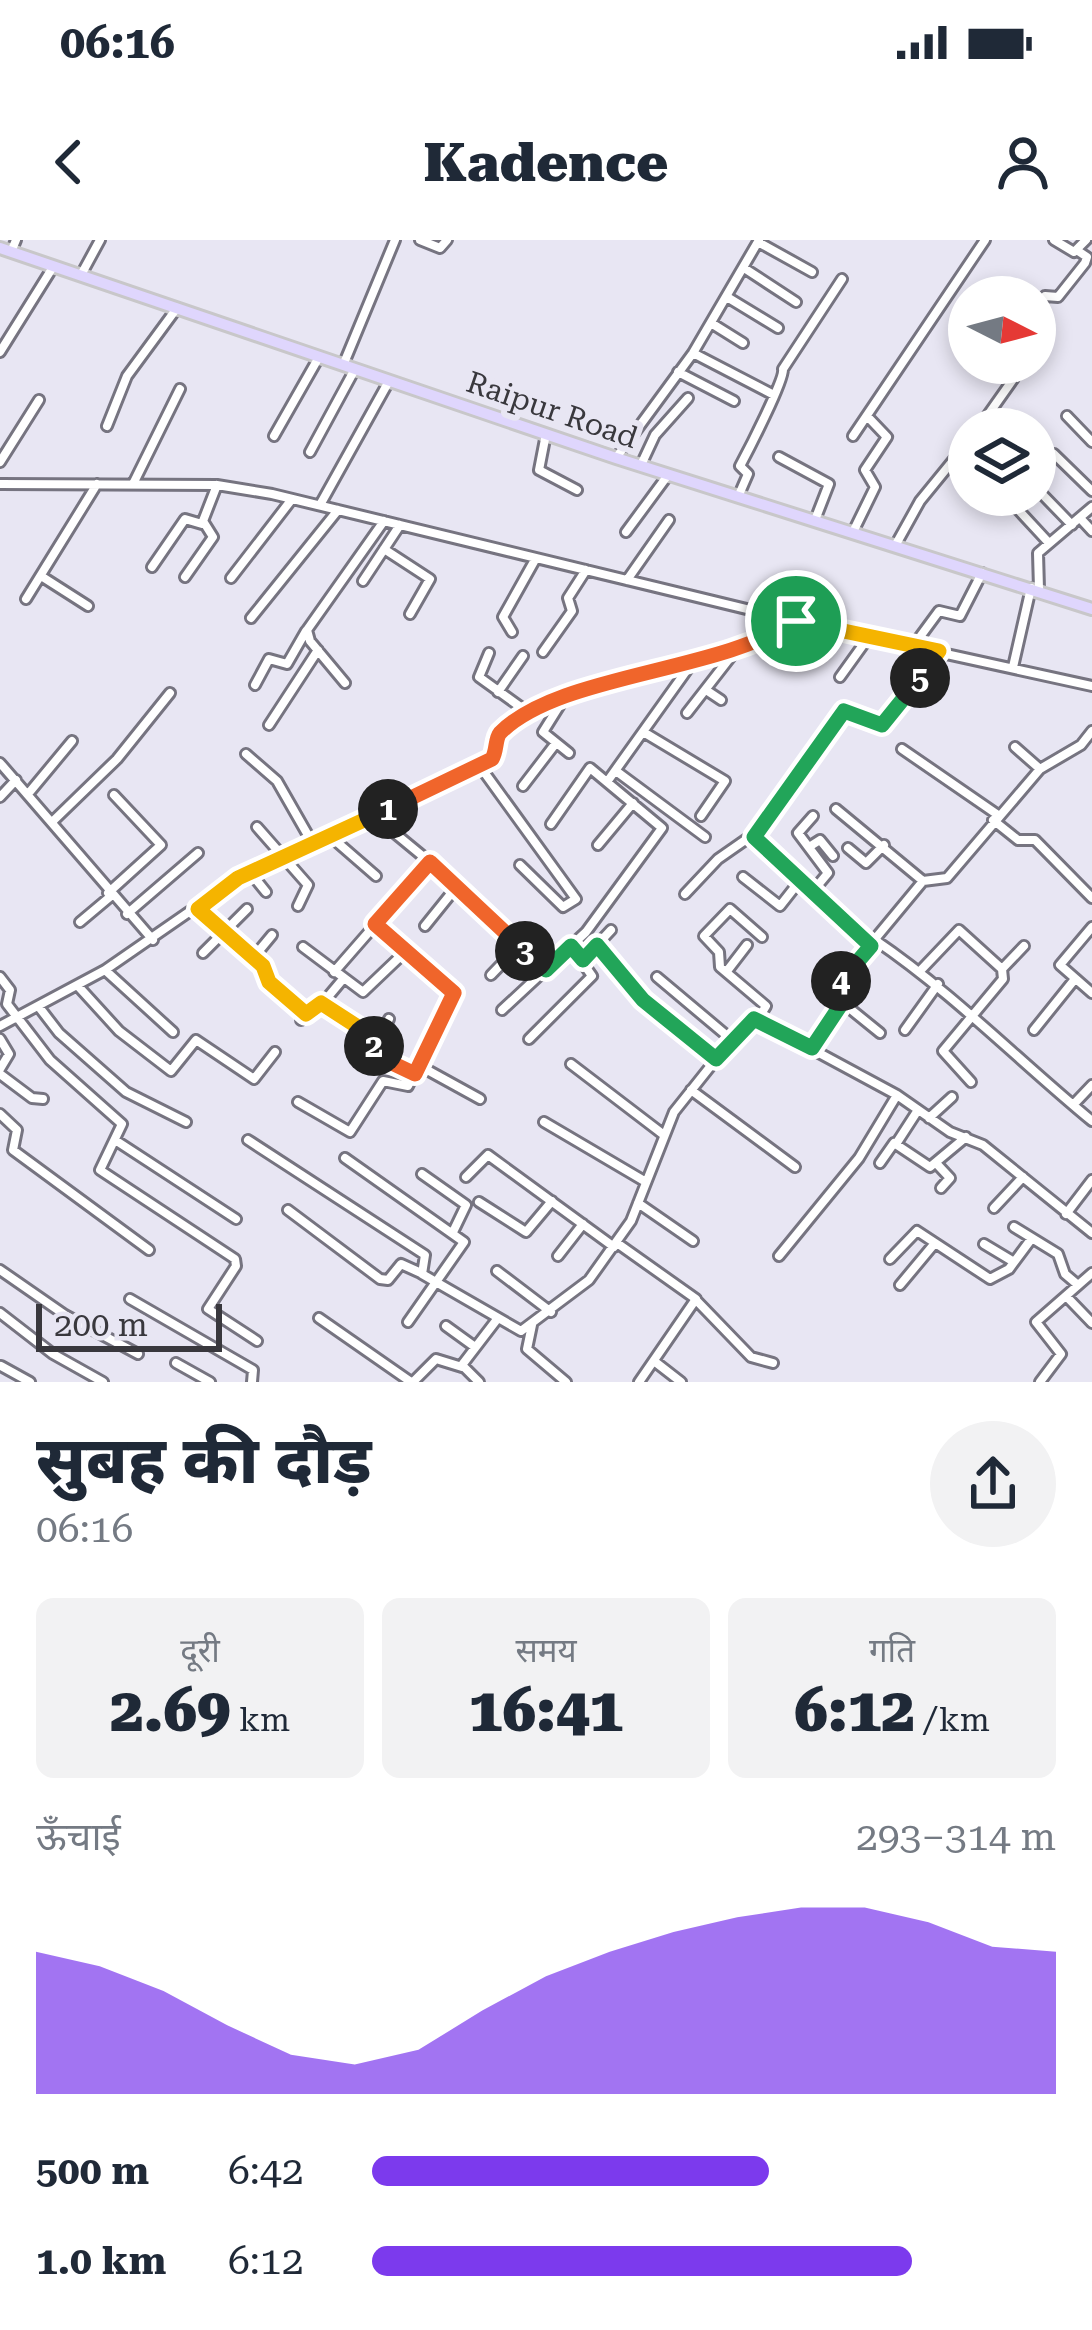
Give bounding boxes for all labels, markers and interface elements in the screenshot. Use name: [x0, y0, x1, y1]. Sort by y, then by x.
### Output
text: 06:16: [60, 16, 175, 69]
icon: back: [36, 129, 102, 195]
icon: person: [990, 129, 1056, 195]
text: Kadence: [423, 131, 669, 194]
north arrow: [948, 276, 1056, 384]
map controls: [948, 276, 1056, 516]
street label: Raipur Road: [462, 364, 642, 455]
button: layers: [948, 408, 1056, 516]
pin: [745, 570, 847, 672]
icon: arrive: [763, 588, 829, 654]
pin: 5: [890, 648, 950, 708]
text: 5: [911, 658, 929, 697]
pin: 1: [358, 779, 418, 839]
text: 1: [379, 789, 397, 828]
pin: 3: [495, 921, 555, 981]
text: 3: [516, 931, 534, 970]
pin: 4: [811, 951, 871, 1011]
text: 4: [832, 961, 850, 1000]
pin: 2: [344, 1016, 404, 1076]
text: 2: [365, 1026, 383, 1065]
scale bar: [36, 1298, 222, 1351]
text: 200 m: [54, 1305, 148, 1344]
button: share: [930, 1421, 1056, 1547]
text: सुबह की दौड़: [36, 1422, 371, 1499]
text: 06:16: [36, 1506, 133, 1552]
text: दूरी: [180, 1631, 220, 1670]
text: समय: [515, 1631, 577, 1670]
text: गति: [869, 1631, 915, 1670]
text: 2.69: [110, 1675, 231, 1746]
text: 16:41: [469, 1675, 623, 1746]
text: 6:12: [794, 1675, 915, 1746]
text: km: [231, 1700, 290, 1739]
text: /km: [915, 1700, 990, 1739]
text: ऊँचाई: [36, 1814, 121, 1860]
text: 293–314 m: [856, 1814, 1056, 1860]
text: 500 m: [36, 2148, 149, 2194]
text: 6:42: [228, 2148, 304, 2194]
text: 1.0 km: [36, 2238, 166, 2284]
text: 6:12: [228, 2238, 304, 2284]

